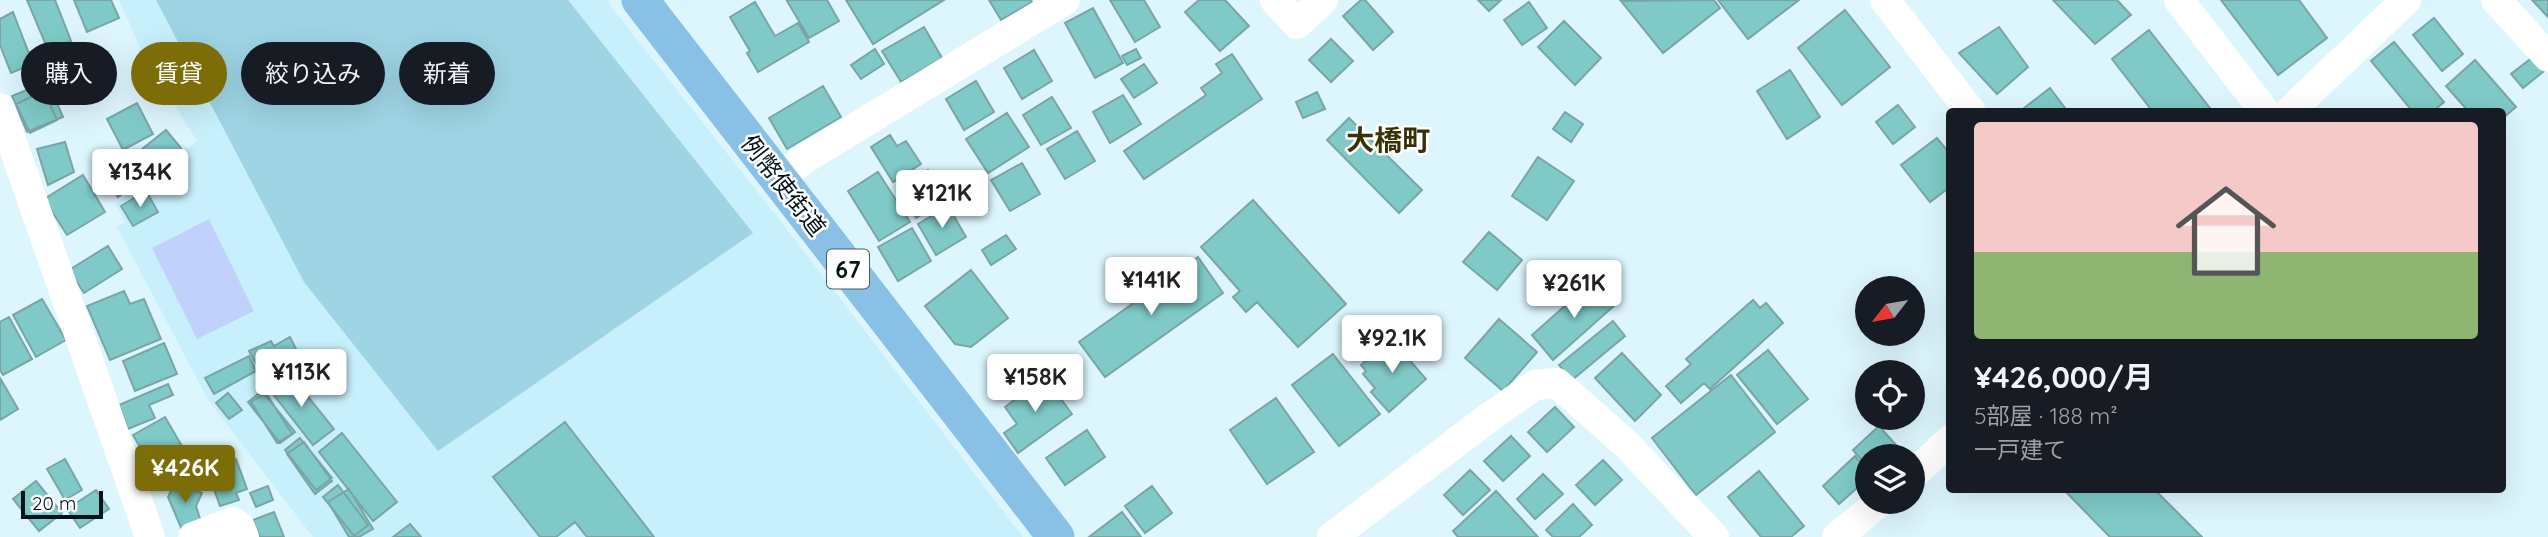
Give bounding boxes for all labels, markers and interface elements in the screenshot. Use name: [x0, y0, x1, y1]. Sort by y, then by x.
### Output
chip: 購入: [21, 42, 117, 105]
chip: 賃貸: [131, 42, 227, 105]
chip: 絞り込み: [241, 42, 385, 105]
chip: 新着: [399, 42, 495, 105]
district label: 大橋町: [1346, 122, 1430, 157]
street label: 例幣使街道: [735, 128, 833, 242]
pin: ¥134K: [91, 150, 189, 209]
text: ¥134K: [108, 157, 172, 186]
icon: home: [2163, 168, 2289, 294]
pin: ¥121K: [893, 170, 991, 230]
text: ¥121K: [912, 178, 972, 207]
road number: 67: [827, 250, 869, 288]
pin: ¥141K: [1102, 258, 1200, 317]
pin: ¥261K: [1525, 260, 1623, 320]
text: ¥141K: [1121, 265, 1181, 294]
text: ¥261K: [1542, 268, 1606, 297]
north arrow: [1855, 276, 1925, 346]
map controls: [1855, 276, 1925, 514]
pin: ¥92.1K: [1335, 316, 1449, 375]
text: ¥92.1K: [1358, 323, 1426, 352]
pin: ¥113K: [252, 350, 350, 409]
pin: ¥158K: [986, 354, 1084, 414]
text: ¥113K: [271, 357, 331, 386]
text: ¥426,000/月: [1974, 358, 2154, 396]
button: locate: [1855, 360, 1925, 430]
text: ¥158K: [1003, 362, 1067, 391]
text: 5部屋 · 188 m²: [1974, 401, 2117, 430]
text: 一戸建て: [1974, 435, 2066, 464]
button: layers: [1855, 444, 1925, 514]
pin: ¥426K: [136, 446, 234, 505]
text: ¥426K: [151, 453, 219, 482]
scale bar: [21, 488, 103, 520]
text: 20 m: [32, 491, 76, 515]

